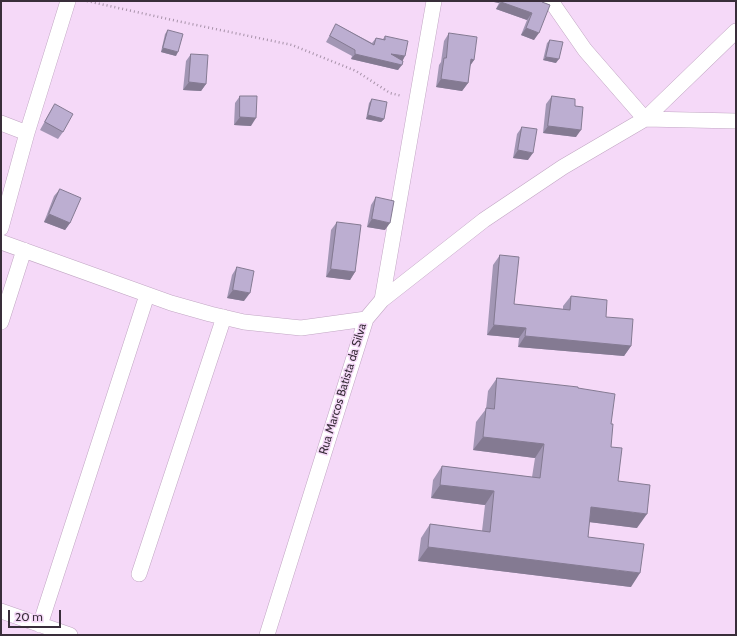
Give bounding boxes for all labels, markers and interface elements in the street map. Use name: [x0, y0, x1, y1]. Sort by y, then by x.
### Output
street label: Rua Marcos Batista da Silva: [316, 322, 370, 456]
scale bar: [10, 602, 63, 628]
text: 20 m: [15, 609, 43, 624]

